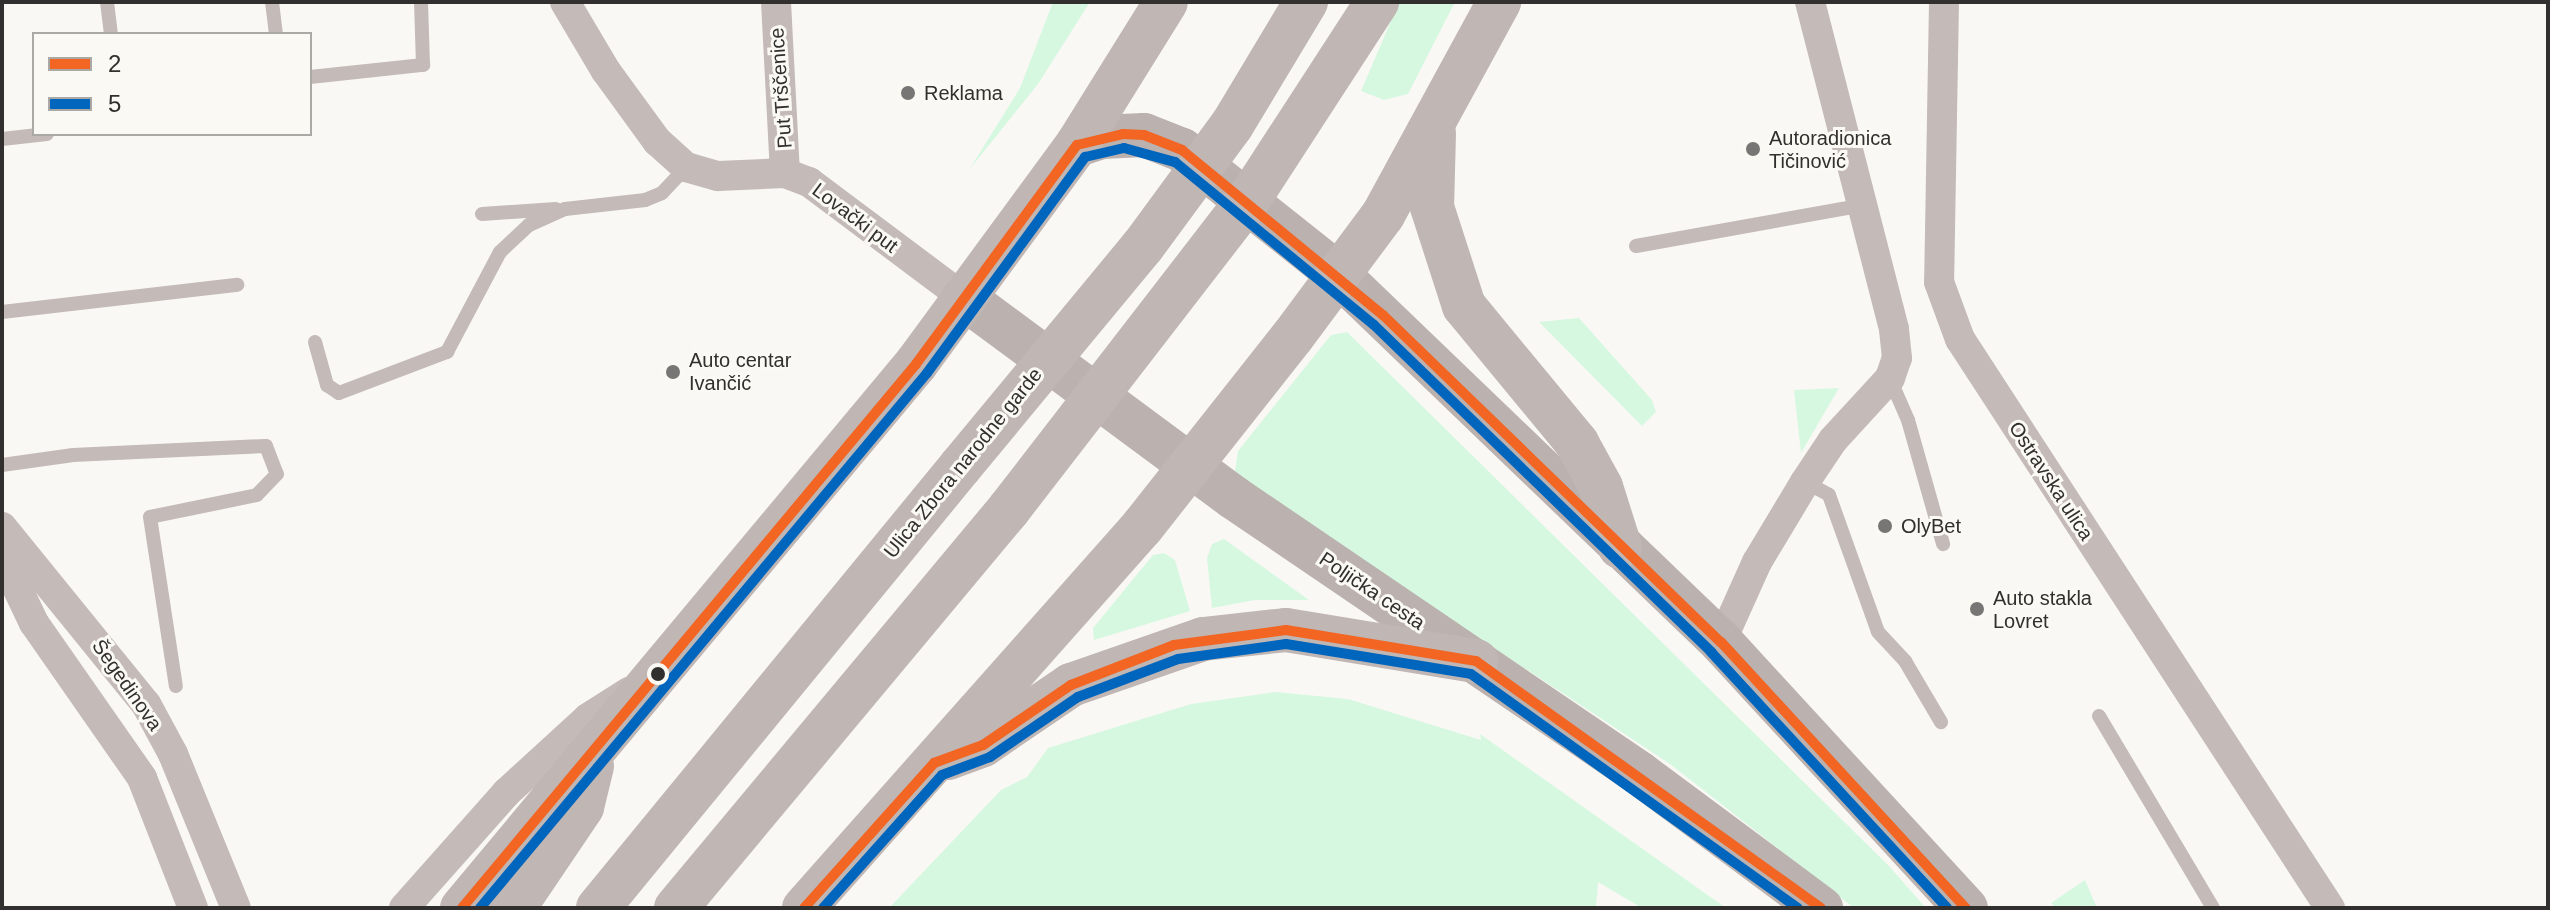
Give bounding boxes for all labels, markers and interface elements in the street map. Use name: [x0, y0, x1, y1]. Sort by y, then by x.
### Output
street label: Put Trščenice: [765, 27, 797, 149]
legend: [32, 32, 312, 136]
text: 2: [108, 50, 121, 77]
place label: Reklama: [924, 81, 1003, 105]
marker: Reklama: [899, 84, 917, 102]
text: 5: [108, 90, 121, 117]
place label: Autoradionica Tičinović: [1769, 126, 1891, 173]
marker: Autoradionica Tičinović: [1744, 140, 1762, 158]
street label: Lovački put: [807, 178, 903, 258]
place label: Auto centar Ivančić: [689, 348, 791, 395]
marker: Auto centar Ivančić: [664, 363, 682, 381]
street label: Ulica Zbora narodne garde: [879, 363, 1047, 563]
street label: Ostravska ulica: [2004, 417, 2098, 545]
place label: OlyBet: [1901, 514, 1961, 538]
marker: OlyBet: [1876, 517, 1894, 535]
street label: Poljička cesta: [1315, 547, 1429, 635]
place label: Auto stakla Lovret: [1993, 586, 2092, 633]
marker: Auto stakla Lovret: [1968, 600, 1986, 618]
street label: Šegedinova: [87, 635, 167, 735]
unlabelled marker: [650, 666, 666, 682]

